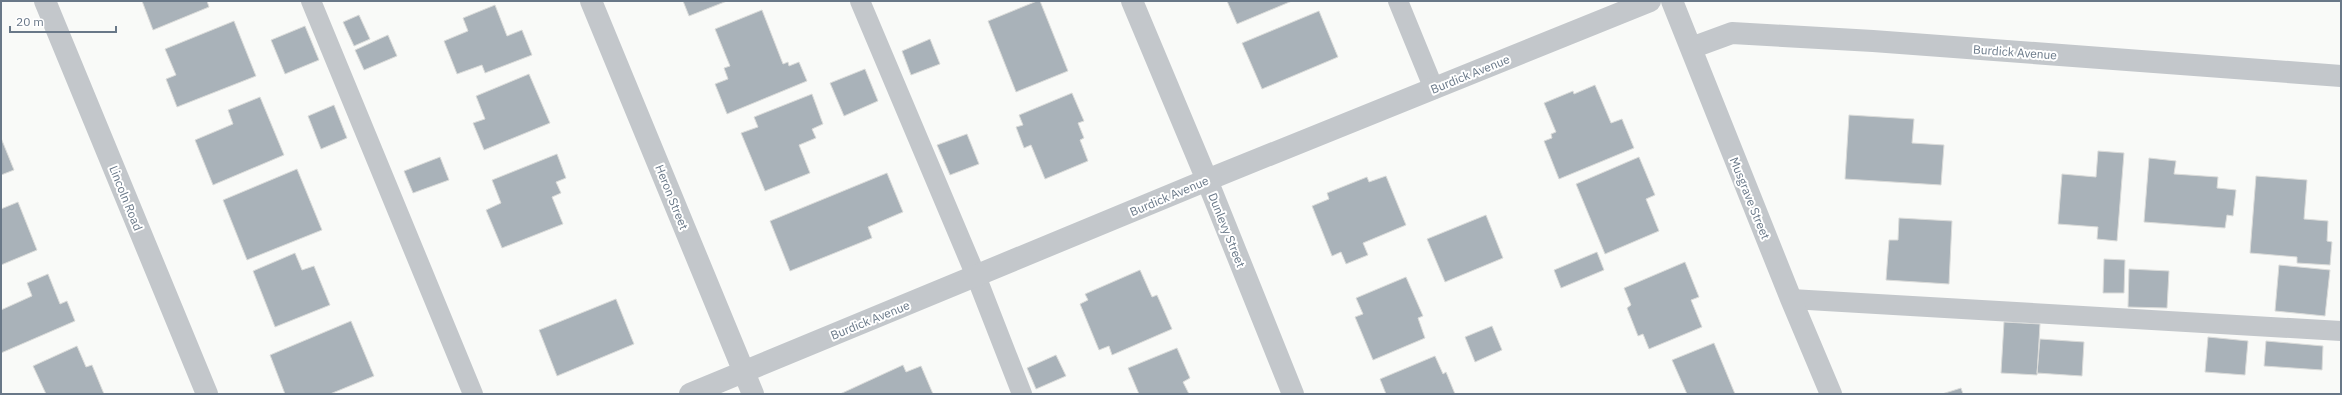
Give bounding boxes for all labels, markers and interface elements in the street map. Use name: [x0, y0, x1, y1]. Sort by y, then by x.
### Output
scale bar: [10, 8, 116, 34]
text: 20 m: [16, 14, 44, 29]
street label: Burdick Avenue: [1972, 42, 2058, 62]
street label: Burdick Avenue: [1428, 51, 1512, 97]
street label: Musgrave Street: [1727, 155, 1773, 241]
street label: Heron Street: [652, 162, 692, 232]
street label: Lincoln Road: [106, 163, 146, 233]
street label: Burdick Avenue: [1127, 172, 1211, 219]
street label: Dunlevy Street: [1205, 191, 1249, 269]
street label: Burdick Avenue: [828, 297, 912, 343]

